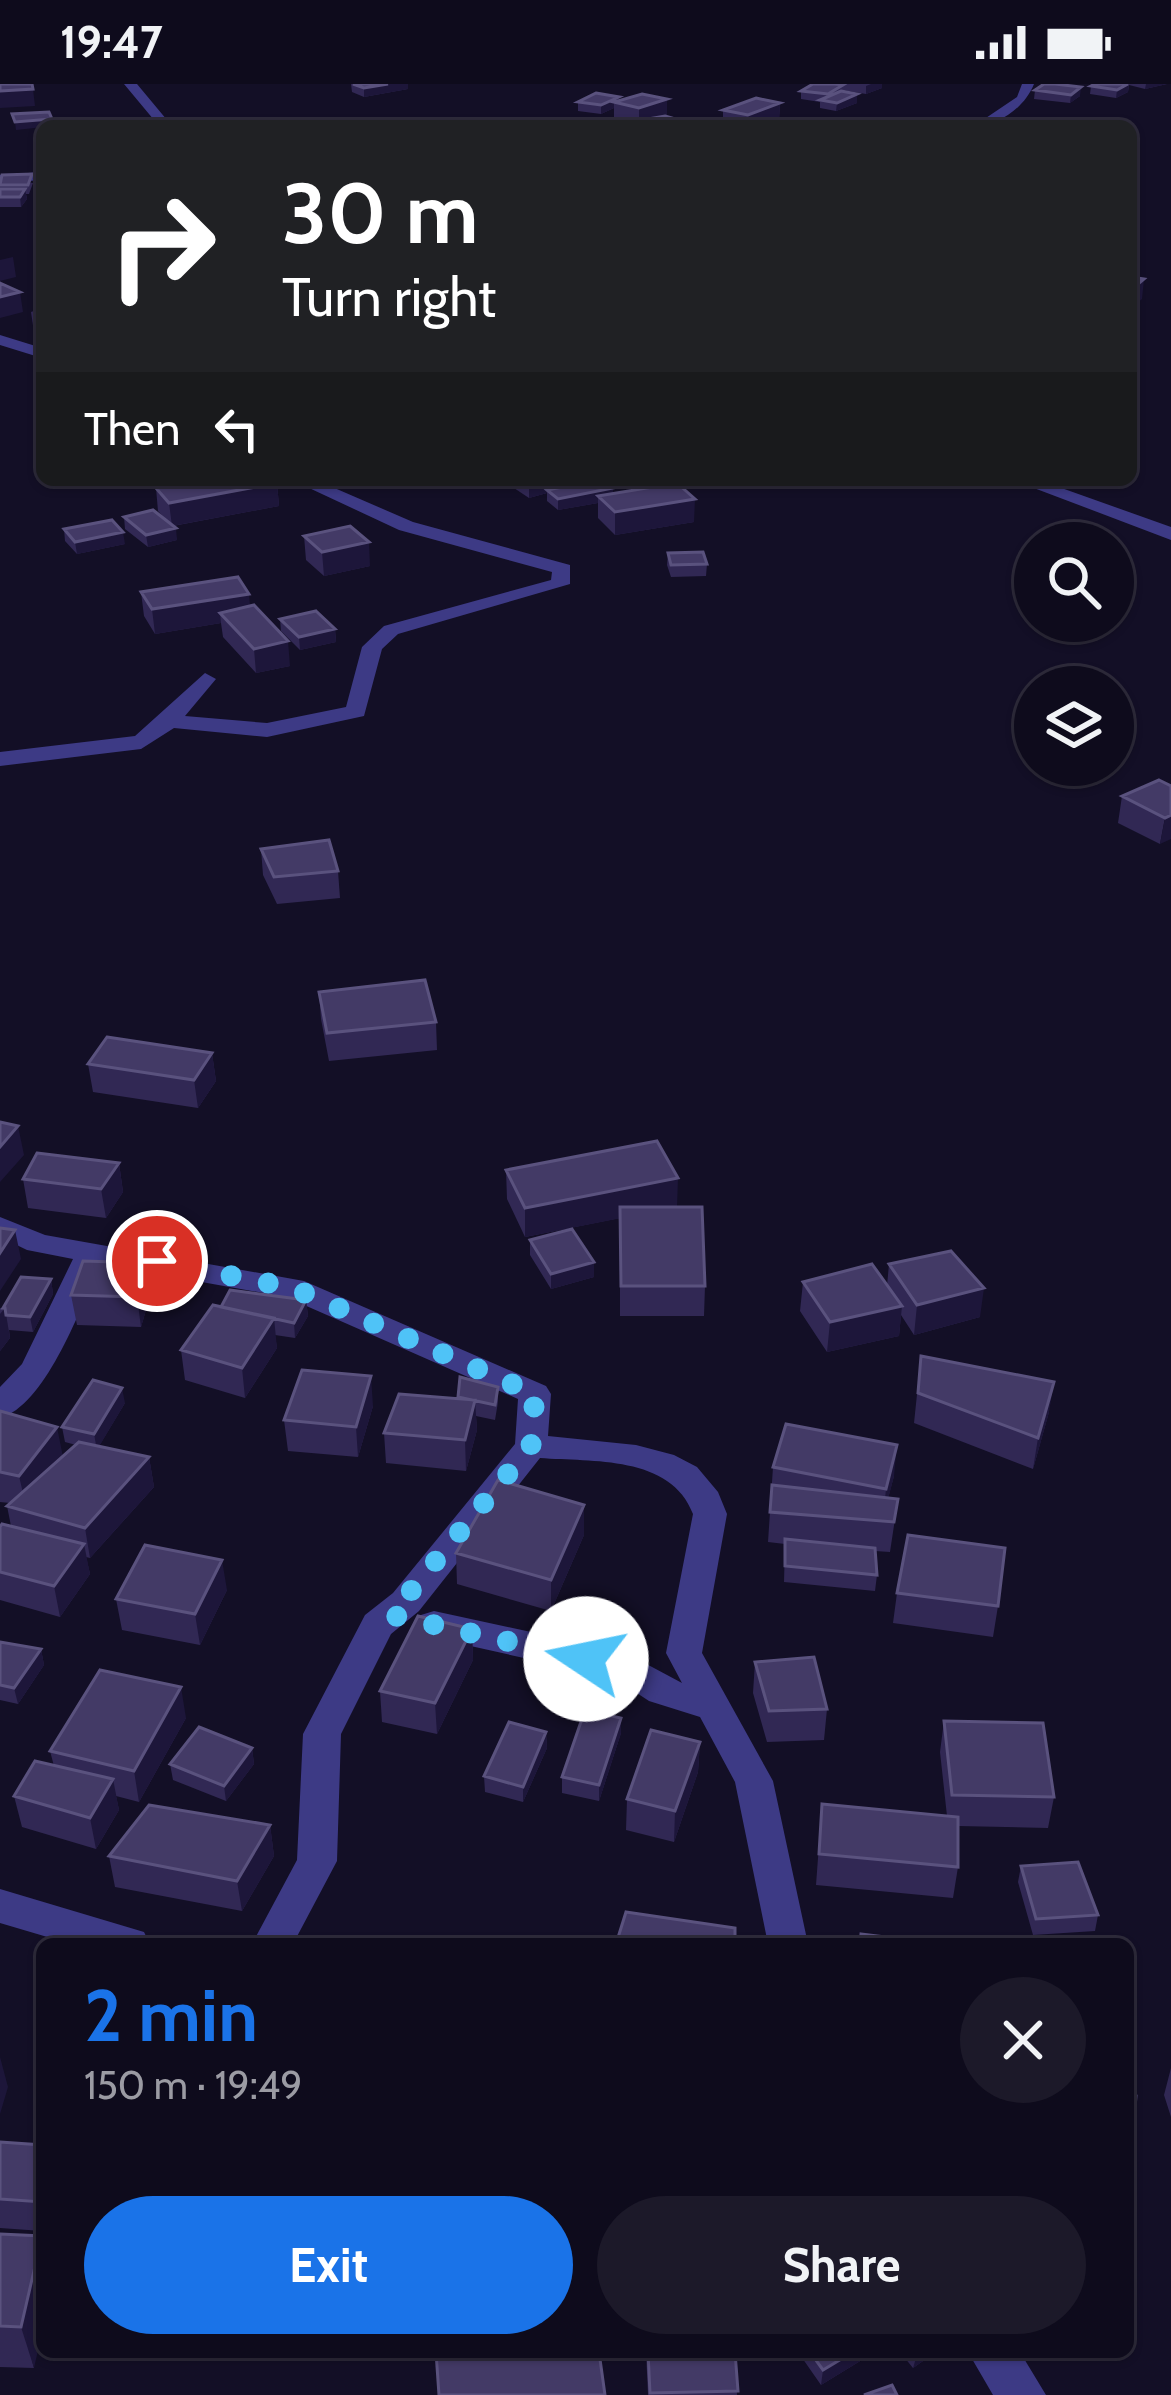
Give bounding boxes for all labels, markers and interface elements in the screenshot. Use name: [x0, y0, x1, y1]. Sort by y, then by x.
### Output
text: 19:47: [60, 15, 163, 69]
text: 30 m: [282, 162, 478, 264]
icon: right: [84, 168, 240, 324]
text: Turn right: [282, 264, 496, 330]
icon: left: [204, 396, 270, 462]
text: Then: [84, 402, 180, 456]
map controls: [1014, 522, 1134, 786]
button: search: [1014, 522, 1134, 642]
button: layers: [1014, 666, 1134, 786]
pin: [106, 1210, 208, 1312]
icon: arrive: [124, 1228, 190, 1294]
position arrow: [523, 1596, 649, 1722]
text: 2 min: [84, 1972, 258, 2059]
button: close: [960, 1977, 1086, 2103]
text: 150 m · 19:49: [84, 2061, 303, 2109]
button: Exit: [84, 2196, 573, 2334]
button: Share: [597, 2196, 1086, 2334]

